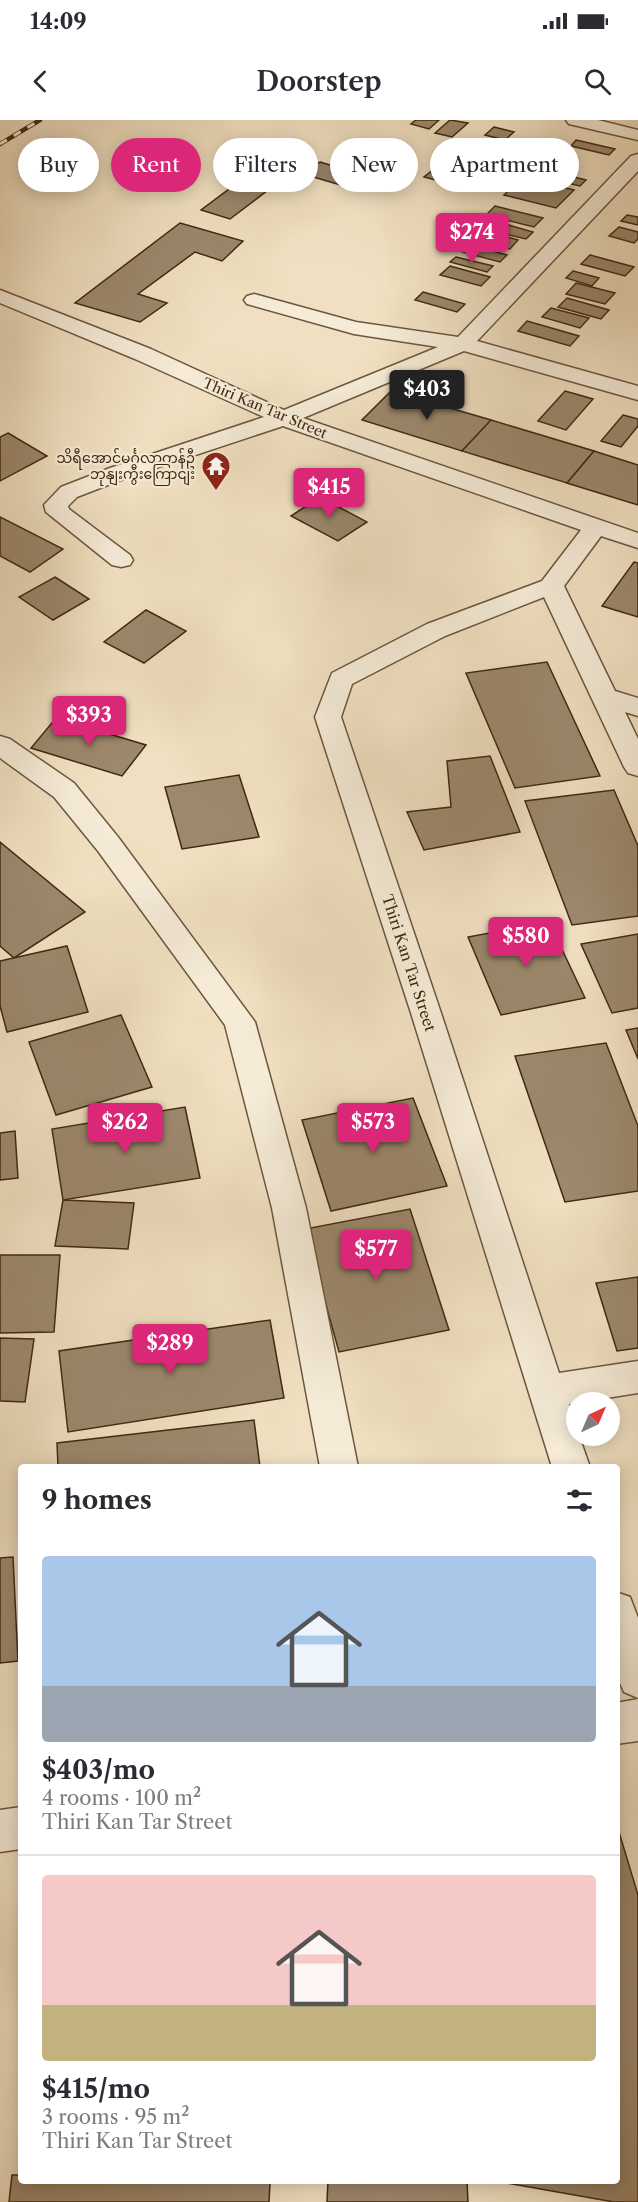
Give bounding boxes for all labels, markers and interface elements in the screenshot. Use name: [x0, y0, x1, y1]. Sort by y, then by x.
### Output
text: 14:09: [30, 8, 87, 35]
icon: back: [24, 65, 57, 98]
text: Doorstep: [256, 65, 382, 98]
icon: search: [581, 65, 614, 98]
chip: Buy: [18, 138, 99, 192]
chip: Rent: [111, 138, 201, 192]
chip: Filters: [213, 138, 318, 192]
chip: New: [330, 138, 418, 192]
chip: Apartment: [430, 138, 579, 192]
pin: $274: [436, 213, 508, 264]
text: $274: [450, 220, 494, 244]
pin: $403: [391, 370, 463, 421]
street label: Thiri Kan Tar Street: [200, 374, 330, 442]
text: $403: [403, 377, 451, 401]
place label: သိရီအောင်မင်္ဂလာကန်ဦ ဘုနျးကွီးကြောငျး: [57, 448, 195, 486]
temple icon: သိရီအောင်မင်္ဂလာကန်ဦ ဘုနျးကွီးကြောငျး: [200, 450, 232, 492]
pin: $415: [293, 468, 365, 519]
text: $415: [307, 475, 351, 499]
pin: $393: [53, 696, 125, 747]
text: $393: [66, 703, 112, 727]
street label: Thiri Kan Tar Street: [378, 892, 440, 1035]
pin: $580: [490, 917, 562, 968]
text: $580: [502, 924, 550, 948]
pin: $262: [89, 1103, 161, 1154]
pin: $573: [337, 1103, 409, 1154]
text: $262: [102, 1110, 148, 1134]
text: $573: [351, 1110, 395, 1134]
pin: $577: [340, 1230, 412, 1281]
text: $577: [354, 1237, 398, 1261]
pin: $289: [134, 1324, 206, 1375]
text: $289: [146, 1331, 194, 1355]
north arrow: [566, 1392, 620, 1446]
map controls: [566, 1392, 620, 1446]
text: 9 homes: [42, 1484, 152, 1516]
icon: filters: [563, 1484, 596, 1517]
icon: home: [265, 1595, 373, 1703]
text: $403/mo: [42, 1754, 155, 1786]
text: 4 rooms · 100 m²: [42, 1786, 201, 1810]
text: Thiri Kan Tar Street: [42, 1810, 233, 1834]
icon: home: [265, 1914, 373, 2022]
text: $415/mo: [42, 2073, 150, 2105]
text: 3 rooms · 95 m²: [42, 2105, 189, 2129]
text: Thiri Kan Tar Street: [42, 2129, 233, 2153]

